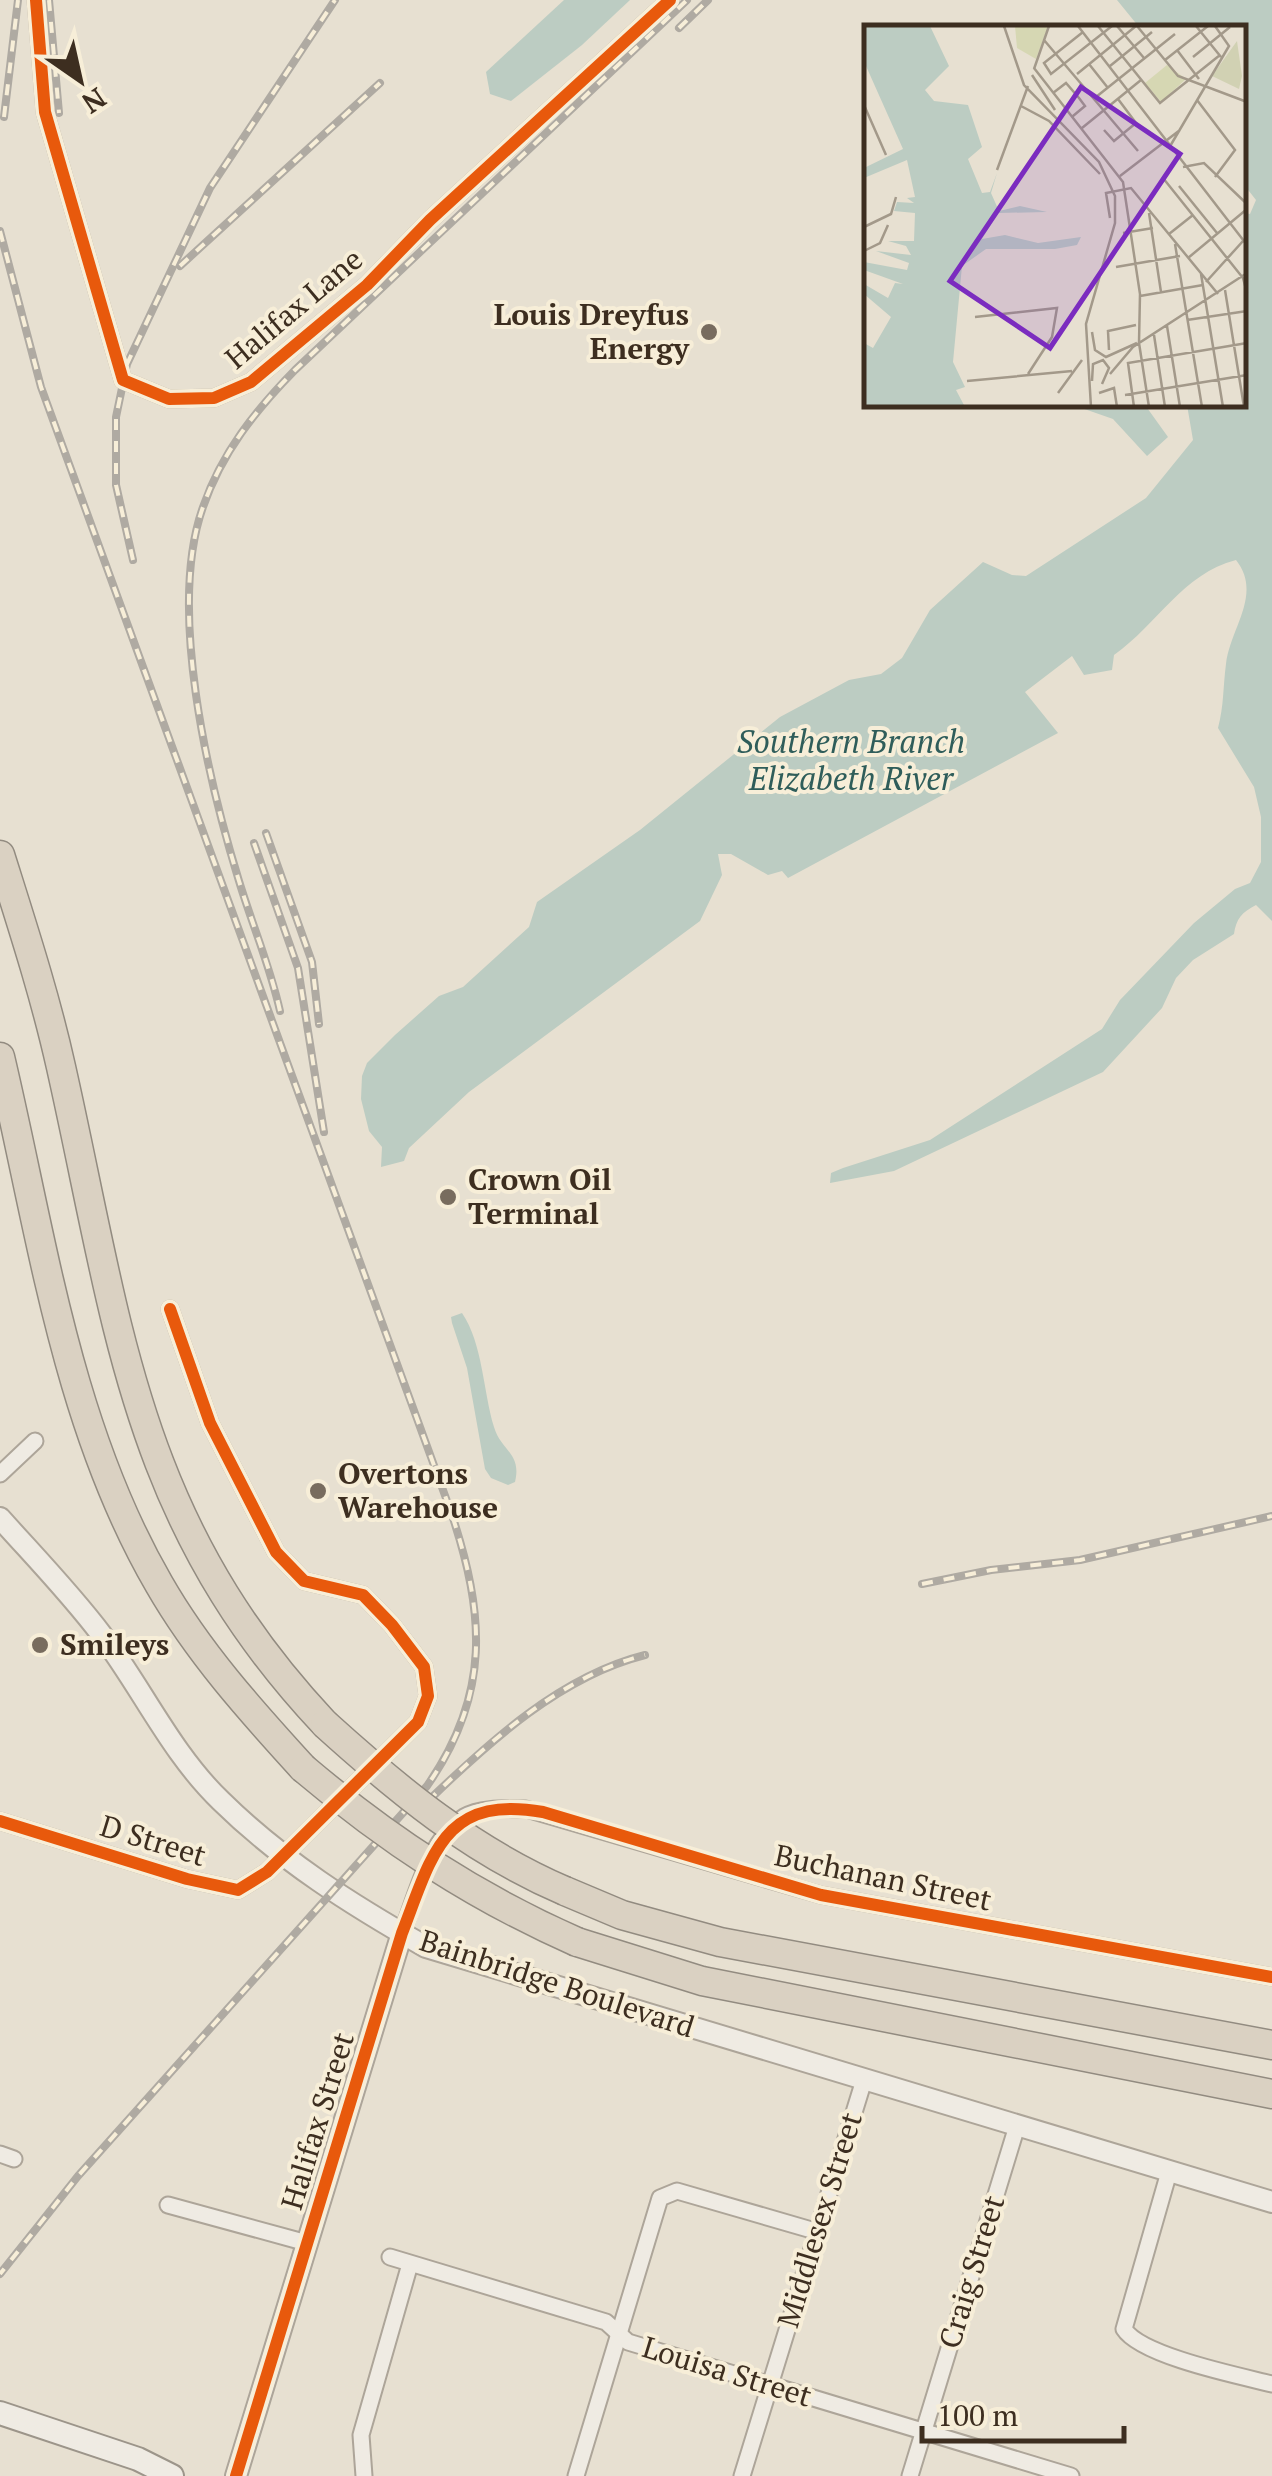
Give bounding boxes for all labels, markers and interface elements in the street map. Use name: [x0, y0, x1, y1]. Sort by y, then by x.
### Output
inset map: [864, 25, 1247, 408]
north arrow: [30, 30, 130, 130]
text: N: [75, 80, 113, 122]
street label: Halifax Lane: [216, 239, 371, 378]
place label: Louis Dreyfus Energy: [494, 294, 690, 368]
marker: Louis Dreyfus Energy: [698, 321, 720, 343]
water label: Southern Branch Elizabeth River: [737, 720, 965, 799]
place label: Crown Oil Terminal: [468, 1159, 611, 1233]
marker: Crown Oil Terminal: [437, 1186, 459, 1208]
place label: Overtons Warehouse: [338, 1453, 498, 1527]
marker: Overtons Warehouse: [307, 1480, 329, 1502]
place label: Smileys: [60, 1624, 169, 1664]
marker: Smileys: [29, 1634, 51, 1656]
street label: D Street: [96, 1805, 211, 1875]
street label: Buchanan Street: [771, 1835, 995, 1920]
street label: Bainbridge Boulevard: [415, 1920, 700, 2046]
street label: Halifax Street: [271, 2027, 363, 2214]
street label: Middlesex Street: [767, 2107, 871, 2332]
street label: Craig Street: [929, 2190, 1013, 2353]
street label: Louisa Street: [638, 2326, 817, 2416]
scale bar: [922, 2381, 1124, 2443]
text: 100 m: [937, 2395, 1018, 2435]

